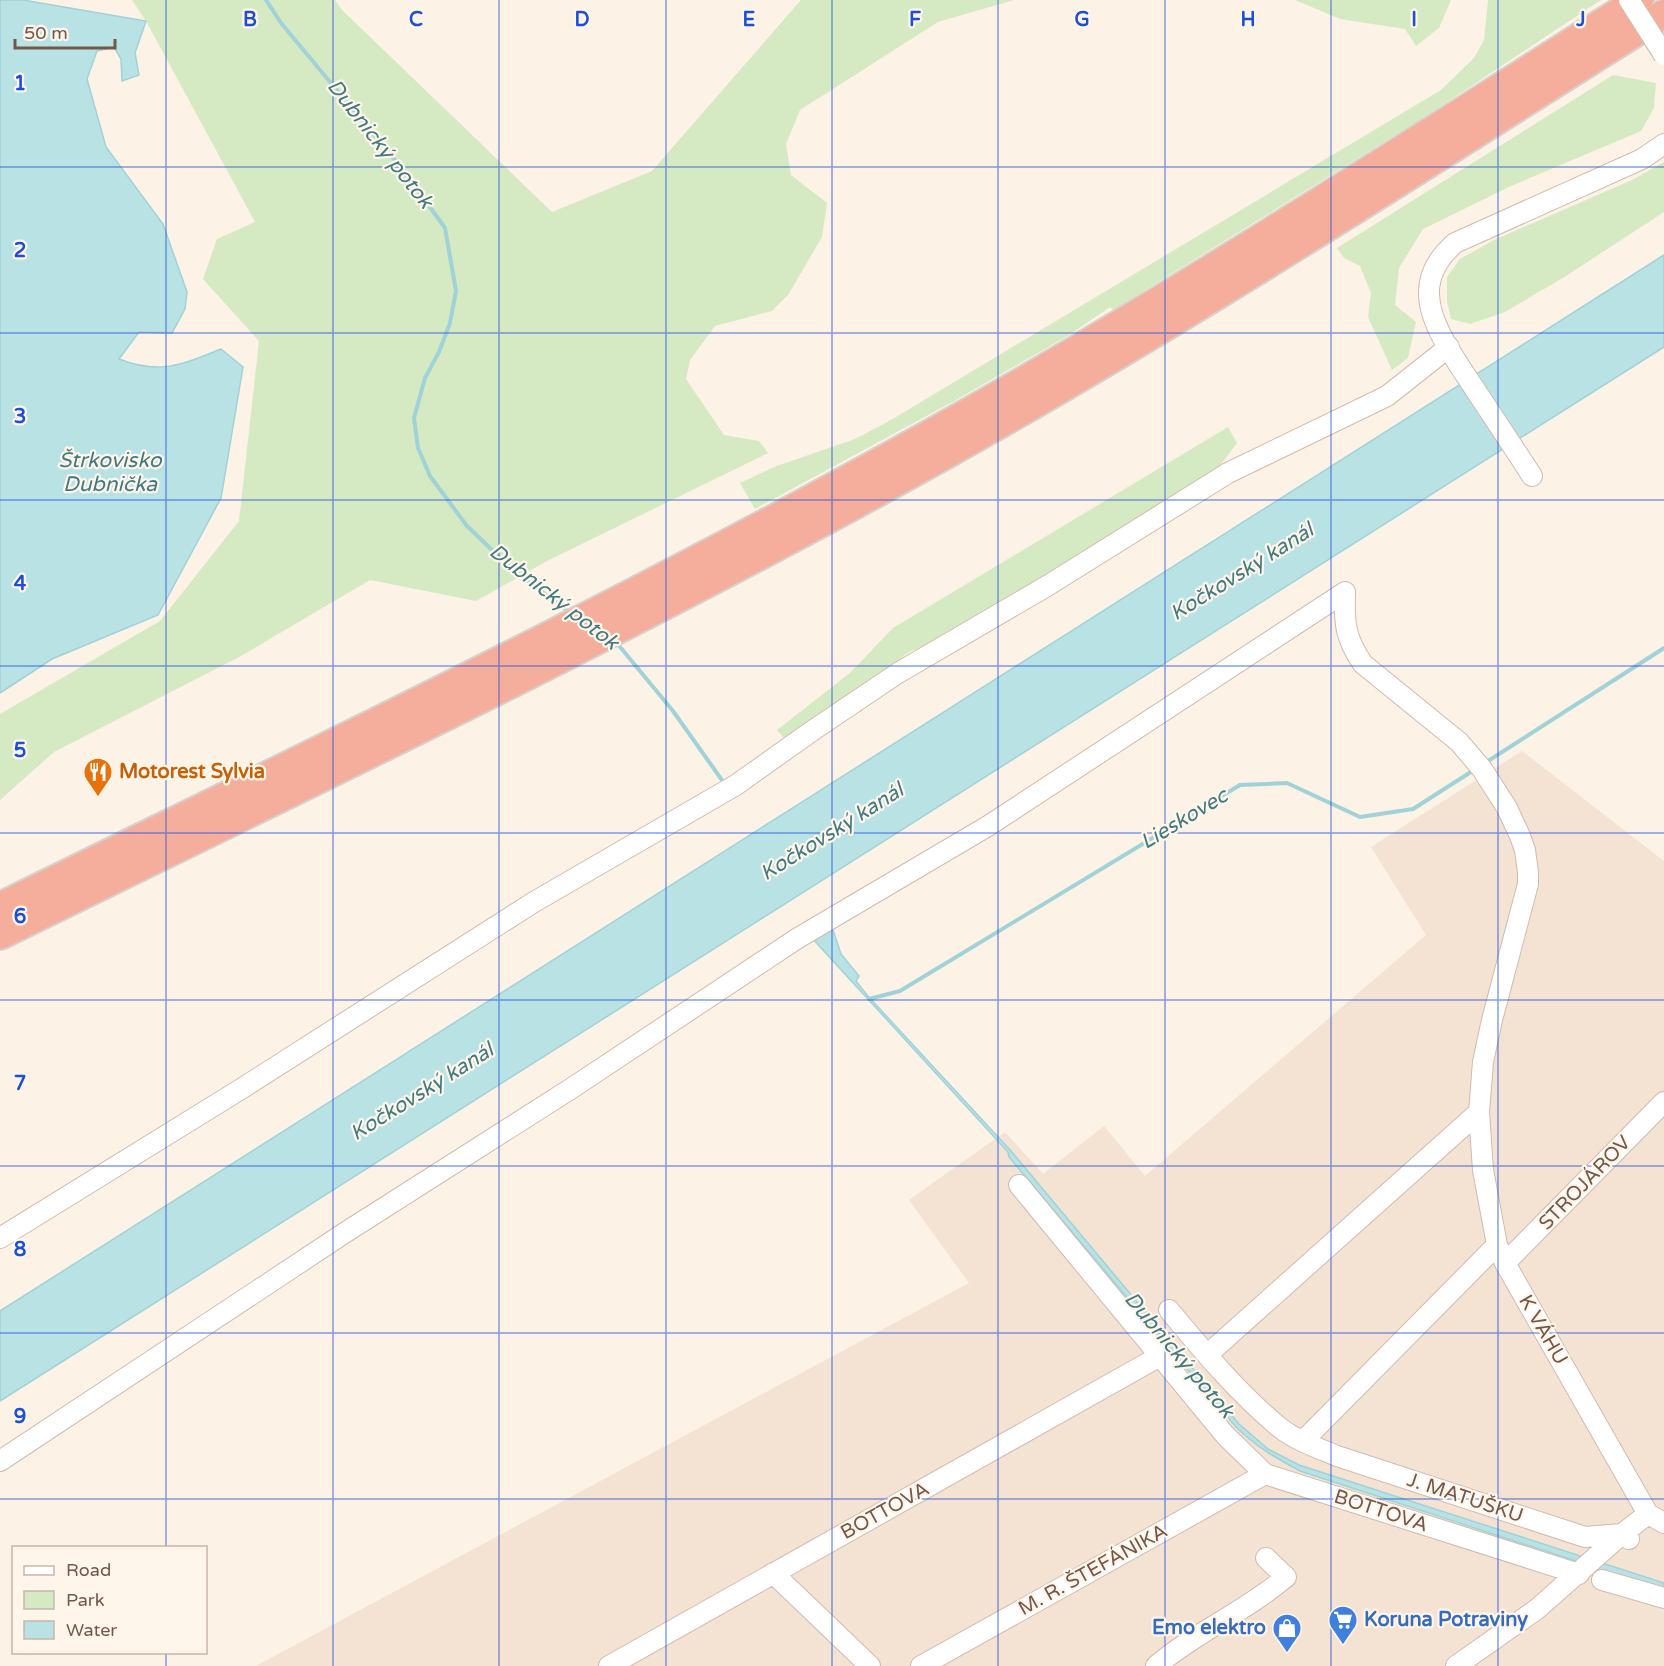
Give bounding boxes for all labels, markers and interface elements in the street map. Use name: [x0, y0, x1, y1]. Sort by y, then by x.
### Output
text: B: [243, 8, 257, 32]
text: C: [409, 8, 423, 32]
text: D: [574, 8, 590, 32]
text: E: [743, 8, 756, 32]
text: F: [909, 8, 921, 32]
text: G: [1074, 8, 1090, 32]
text: H: [1240, 8, 1256, 32]
text: I: [1411, 8, 1417, 32]
text: J: [1575, 8, 1586, 32]
scale bar: [15, 12, 116, 50]
text: 50 m: [24, 22, 68, 44]
text: 1: [14, 72, 26, 96]
water label: Dubnický potok: [322, 74, 439, 215]
text: 2: [14, 239, 26, 263]
text: 3: [14, 405, 26, 429]
water label: Štrkovisko Dubnička: [59, 448, 163, 497]
water label: Kočkovský kanál: [1166, 516, 1321, 626]
water label: Dubnický potok: [484, 539, 625, 656]
text: 4: [14, 572, 27, 596]
text: 5: [14, 739, 26, 763]
restaurant icon: Motorest Sylvia: [82, 756, 114, 798]
place label: Motorest Sylvia: [119, 760, 265, 784]
water label: Kočkovský kanál: [756, 776, 911, 886]
water label: Lieskovec: [1136, 782, 1234, 855]
text: 6: [14, 905, 26, 929]
water label: Kočkovský kanál: [346, 1036, 501, 1146]
text: 7: [14, 1072, 26, 1096]
street label: STROJÁROV: [1533, 1130, 1636, 1235]
text: 8: [14, 1238, 26, 1262]
water label: Dubnický potok: [1119, 1287, 1240, 1424]
street label: K VÁHU: [1513, 1290, 1573, 1369]
text: 9: [14, 1405, 26, 1429]
street label: J. MATUŠKU: [1404, 1467, 1527, 1528]
street label: BOTTOVA: [837, 1477, 933, 1545]
street label: BOTTOVA: [1331, 1485, 1431, 1537]
street label: M. R. ŠTEFÁNIKA: [1014, 1518, 1172, 1621]
legend: [12, 1546, 207, 1654]
text: Road: [66, 1559, 111, 1581]
text: Park: [66, 1589, 105, 1611]
supermarket icon: Koruna Potraviny: [1327, 1604, 1359, 1646]
place label: Koruna Potraviny: [1364, 1608, 1528, 1632]
shop icon: Emo elektro: [1271, 1612, 1303, 1654]
place label: Emo elektro: [1152, 1616, 1266, 1640]
text: Water: [66, 1619, 117, 1641]

